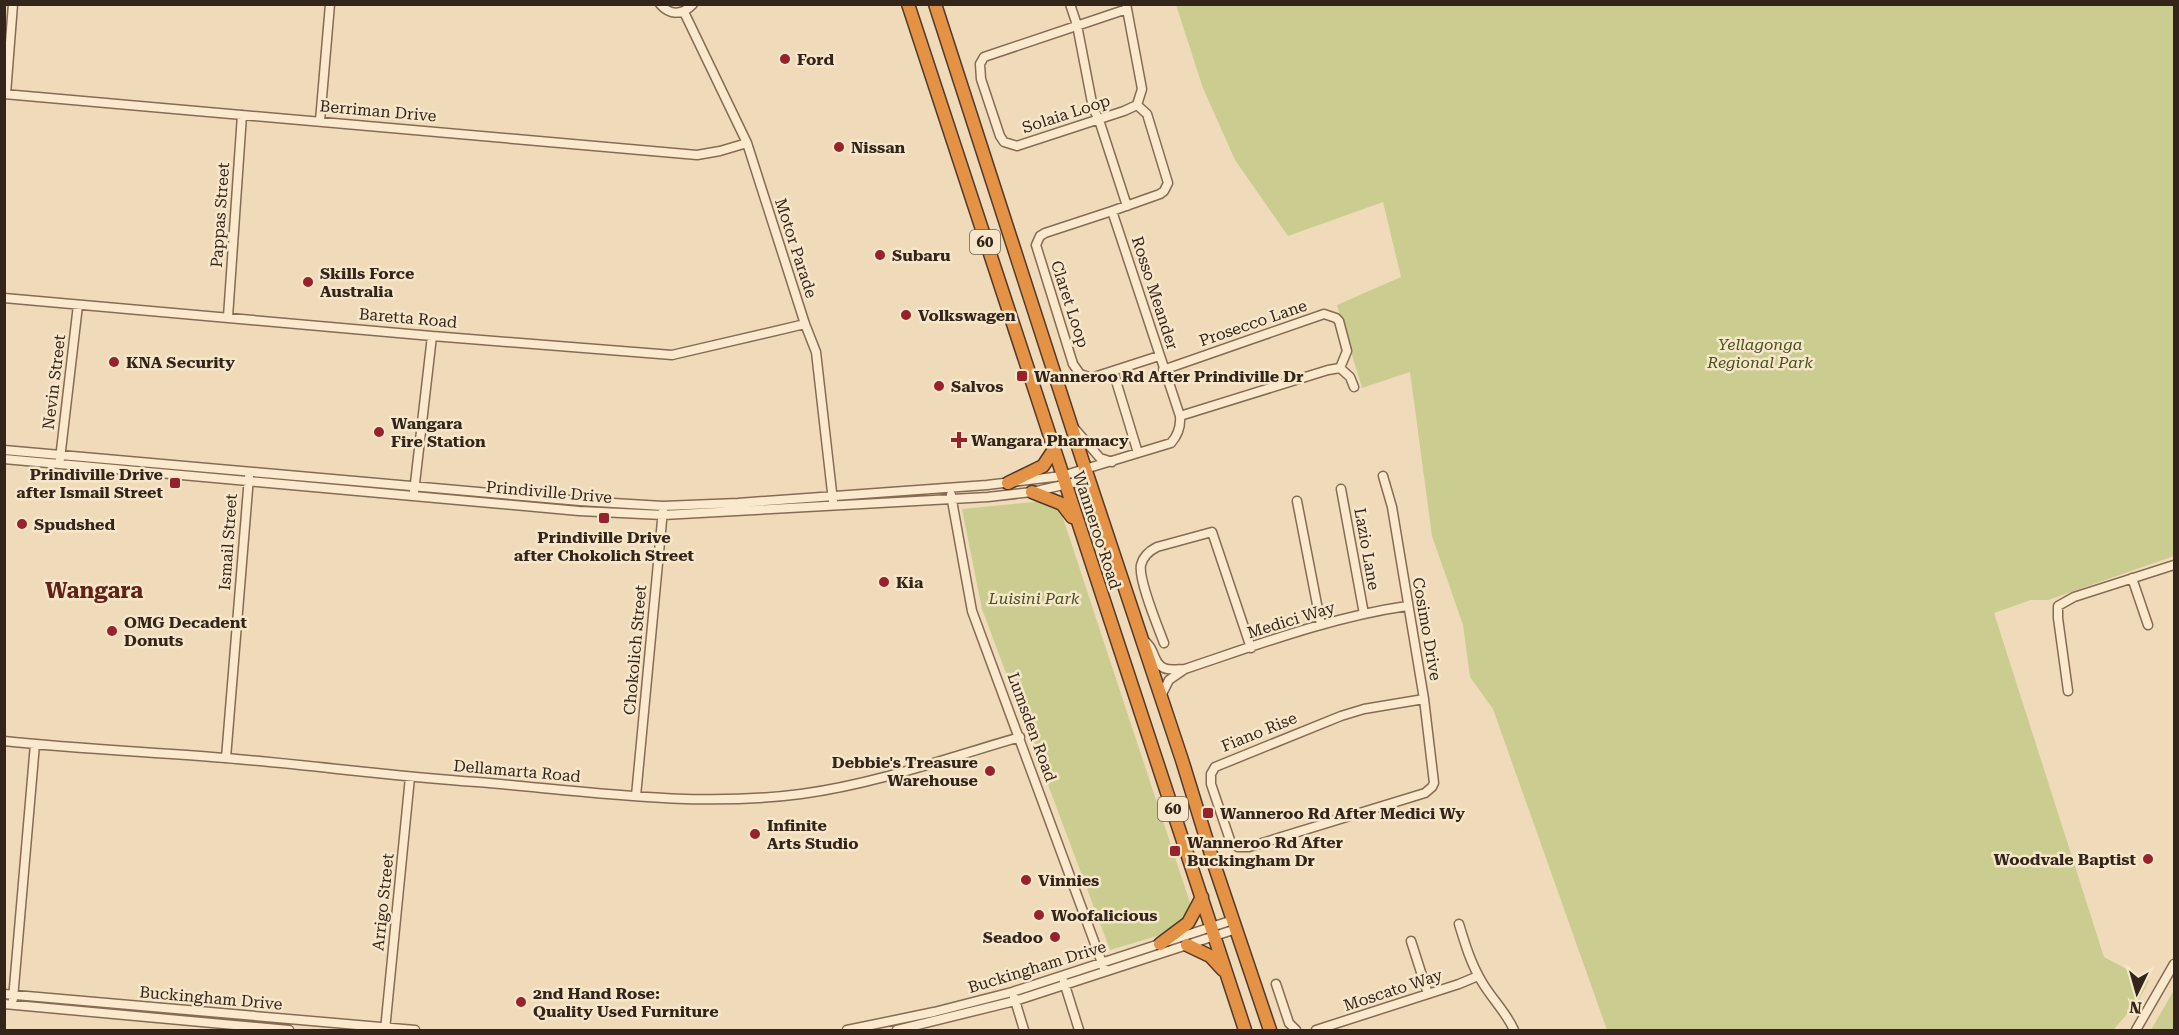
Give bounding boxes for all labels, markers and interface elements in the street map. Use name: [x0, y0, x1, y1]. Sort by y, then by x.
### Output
place label: Ford: [797, 50, 835, 69]
marker: Ford: [778, 52, 792, 66]
street label: Solaia Loop: [1020, 91, 1112, 137]
street label: Berriman Drive: [319, 96, 437, 126]
place label: Nissan: [851, 138, 906, 157]
marker: Nissan: [832, 140, 846, 154]
street label: Pappas Street: [207, 162, 233, 268]
street label: Motor Parade: [771, 196, 821, 300]
road number: 60: [970, 230, 1000, 254]
street label: Rosso Meander: [1128, 234, 1182, 352]
place label: Subaru: [892, 246, 951, 265]
marker: Subaru: [873, 248, 887, 262]
street label: Claret Loop: [1047, 258, 1093, 350]
place label: Skills Force Australia: [320, 264, 414, 301]
marker: Skills Force Australia: [301, 275, 315, 289]
street label: Prosecco Lane: [1197, 296, 1310, 350]
street label: Baretta Road: [358, 304, 458, 332]
place label: Volkswagen: [918, 306, 1016, 325]
marker: Volkswagen: [899, 308, 913, 322]
street label: Nevin Street: [39, 333, 69, 431]
park label: Yellagonga Regional Park: [1706, 335, 1813, 372]
place label: KNA Security: [126, 353, 235, 372]
marker: KNA Security: [107, 355, 121, 369]
place label: Wanneroo Rd After Prindiville Dr: [1034, 367, 1304, 386]
marker: Wanneroo Rd After Prindiville Dr: [1015, 369, 1029, 383]
place label: Salvos: [951, 377, 1004, 396]
marker: Salvos: [932, 379, 946, 393]
place label: Wangara Fire Station: [391, 414, 486, 451]
marker: Wangara Fire Station: [372, 425, 386, 439]
place label: Wangara Pharmacy: [971, 431, 1129, 450]
marker: Wangara Pharmacy: [952, 433, 966, 447]
place label: Prindiville Drive after Ismail Street: [16, 465, 163, 502]
street label: Wanneroo Road: [1069, 469, 1125, 591]
marker: Prindiville Drive after Ismail Street: [168, 476, 182, 490]
street label: Prindiville Drive: [485, 477, 613, 507]
street label: Ismail Street: [215, 493, 241, 591]
street label: Lazio Lane: [1350, 506, 1384, 592]
marker: Prindiville Drive after Chokolich Street: [597, 511, 611, 525]
place label: Spudshed: [34, 515, 115, 534]
marker: Spudshed: [15, 517, 29, 531]
place label: Prindiville Drive after Chokolich Street: [514, 528, 695, 565]
place label: Kia: [896, 573, 924, 592]
marker: Kia: [877, 575, 891, 589]
street label: Cosimo Drive: [1409, 576, 1445, 682]
district label: Wangara: [45, 578, 143, 603]
street label: Chokolich Street: [620, 584, 650, 716]
park label: Luisini Park: [988, 589, 1080, 608]
street label: Medici Way: [1245, 597, 1338, 642]
place label: OMG Decadent Donuts: [124, 613, 247, 650]
marker: OMG Decadent Donuts: [105, 624, 119, 638]
street label: Lumsden Road: [1003, 670, 1061, 784]
street label: Fiano Rise: [1218, 708, 1300, 756]
place label: Debbie's Treasure Warehouse: [832, 753, 978, 790]
street label: Dellamarta Road: [453, 756, 581, 786]
marker: Debbie's Treasure Warehouse: [983, 764, 997, 778]
road number: 60: [1158, 797, 1188, 821]
place label: Wanneroo Rd After Medici Wy: [1220, 804, 1465, 823]
marker: Wanneroo Rd After Medici Wy: [1201, 806, 1215, 820]
place label: Infinite Arts Studio: [767, 816, 859, 853]
marker: Infinite Arts Studio: [748, 827, 762, 841]
place label: Wanneroo Rd After Buckingham Dr: [1187, 833, 1343, 870]
marker: Wanneroo Rd After Buckingham Dr: [1168, 844, 1182, 858]
place label: Woodvale Baptist: [1993, 850, 2137, 869]
street label: Arrigo Street: [368, 852, 398, 952]
marker: Woodvale Baptist: [2141, 852, 2155, 866]
place label: Vinnies: [1038, 871, 1099, 890]
marker: Vinnies: [1019, 873, 1033, 887]
place label: Woofalicious: [1051, 906, 1158, 925]
marker: Woofalicious: [1032, 908, 1046, 922]
place label: Seadoo: [983, 928, 1043, 947]
marker: Seadoo: [1048, 930, 1062, 944]
street label: Buckingham Drive: [966, 937, 1109, 997]
north arrow: [2107, 963, 2167, 1023]
street label: Moscato Way: [1341, 965, 1445, 1015]
street label: Buckingham Drive: [139, 982, 284, 1014]
place label: 2nd Hand Rose: Quality Used Furniture: [533, 984, 719, 1021]
marker: 2nd Hand Rose: Quality Used Furniture: [514, 995, 528, 1009]
text: N: [2129, 997, 2143, 1017]

